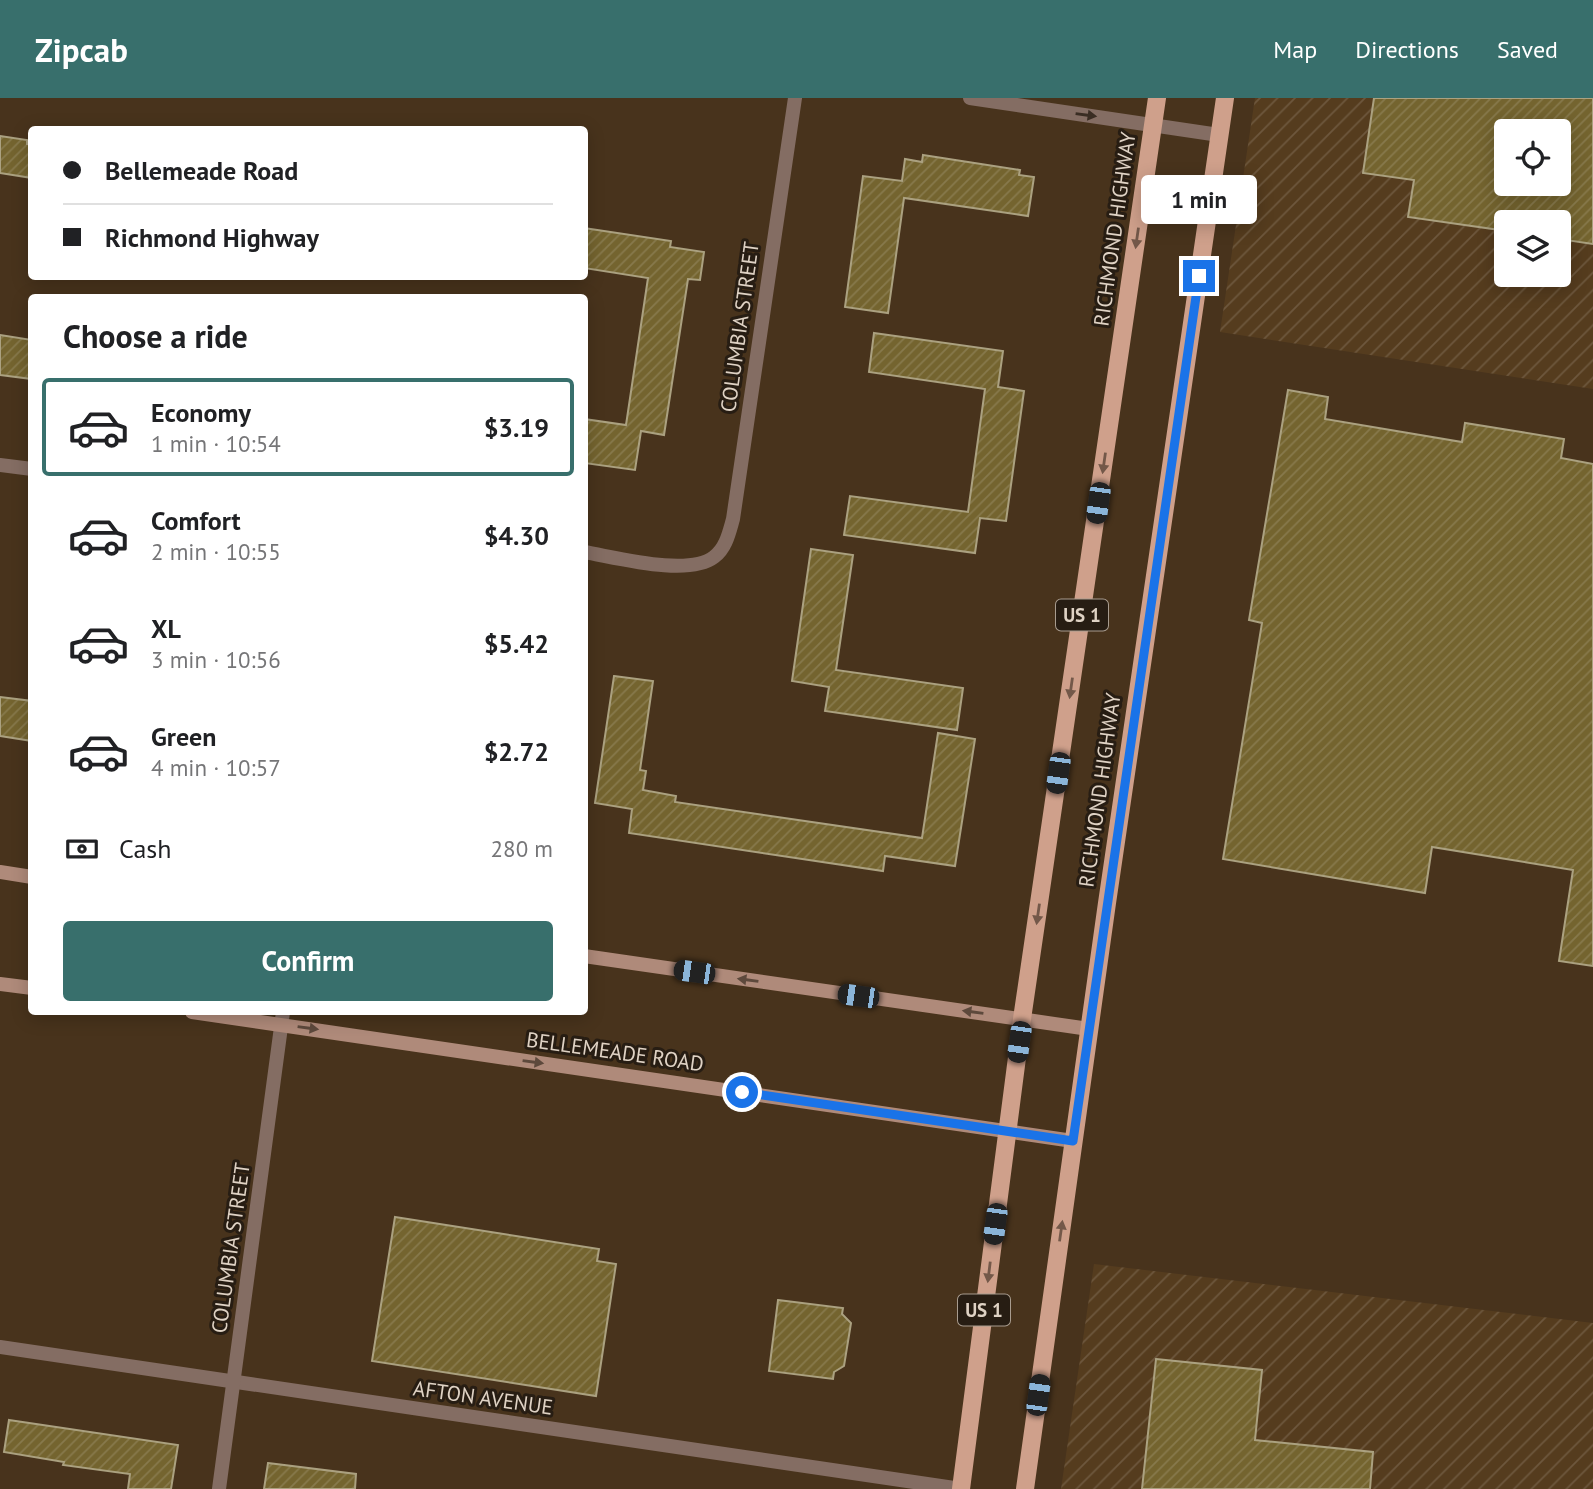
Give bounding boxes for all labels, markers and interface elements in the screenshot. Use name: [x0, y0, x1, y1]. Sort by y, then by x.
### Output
text: Zipcab: [35, 28, 128, 71]
text: Map: [1273, 34, 1317, 65]
text: Directions: [1355, 34, 1459, 65]
text: Saved: [1497, 34, 1558, 65]
one-way arrow: [1075, 110, 1097, 121]
map controls: [1494, 119, 1571, 287]
button: locate: [1494, 119, 1571, 196]
street label: RICHMOND HIGHWAY: [1088, 130, 1142, 328]
text: Bellemeade Road: [105, 154, 298, 187]
callout: 1 min: [1141, 174, 1257, 223]
text: 1 min: [1171, 185, 1227, 214]
button: layers: [1494, 210, 1571, 287]
text: Richmond Highway: [105, 221, 319, 254]
one-way arrow: [1131, 227, 1142, 249]
street label: COLUMBIA STREET: [714, 240, 765, 414]
route end: [1183, 260, 1215, 292]
text: Choose a ride: [63, 315, 248, 357]
icon: car: [67, 396, 130, 459]
text: Economy: [151, 396, 251, 429]
text: $3.19: [484, 411, 549, 444]
text: 1 min · 10:54: [151, 429, 281, 458]
one-way arrow: [1098, 452, 1109, 474]
car: [1085, 481, 1112, 525]
icon: car: [67, 504, 130, 567]
text: Comfort: [151, 504, 241, 537]
text: $4.30: [484, 519, 549, 552]
text: 2 min · 10:55: [151, 537, 281, 566]
road number: US 1: [1056, 600, 1108, 630]
icon: car: [67, 612, 130, 675]
text: XL: [151, 612, 181, 645]
text: $5.42: [484, 627, 549, 660]
text: 3 min · 10:56: [151, 645, 281, 674]
one-way arrow: [1065, 678, 1076, 700]
street label: RICHMOND HIGHWAY: [1073, 691, 1127, 889]
icon: car: [67, 720, 130, 783]
text: Green: [151, 720, 216, 753]
text: $2.72: [484, 735, 549, 768]
car: [1045, 751, 1072, 795]
text: 4 min · 10:57: [151, 753, 281, 782]
icon: cash: [63, 830, 101, 868]
text: Cash: [119, 832, 171, 865]
text: 280 m: [491, 834, 553, 863]
one-way arrow: [1032, 903, 1043, 925]
button: Confirm: [63, 921, 553, 1001]
car: [672, 959, 717, 985]
one-way arrow: [737, 974, 759, 985]
car: [836, 983, 881, 1009]
one-way arrow: [962, 1006, 984, 1017]
car: [1006, 1020, 1033, 1064]
one-way arrow: [298, 1023, 320, 1034]
street label: BELLEMEADE ROAD: [525, 1026, 705, 1077]
one-way arrow: [523, 1056, 545, 1067]
route start: [726, 1076, 758, 1108]
street label: COLUMBIA STREET: [205, 1161, 256, 1335]
car: [982, 1202, 1009, 1246]
one-way arrow: [1055, 1220, 1066, 1242]
one-way arrow: [983, 1261, 994, 1283]
road number: US 1: [958, 1294, 1010, 1326]
car: [1025, 1373, 1052, 1417]
street label: AFTON AVENUE: [411, 1374, 555, 1421]

